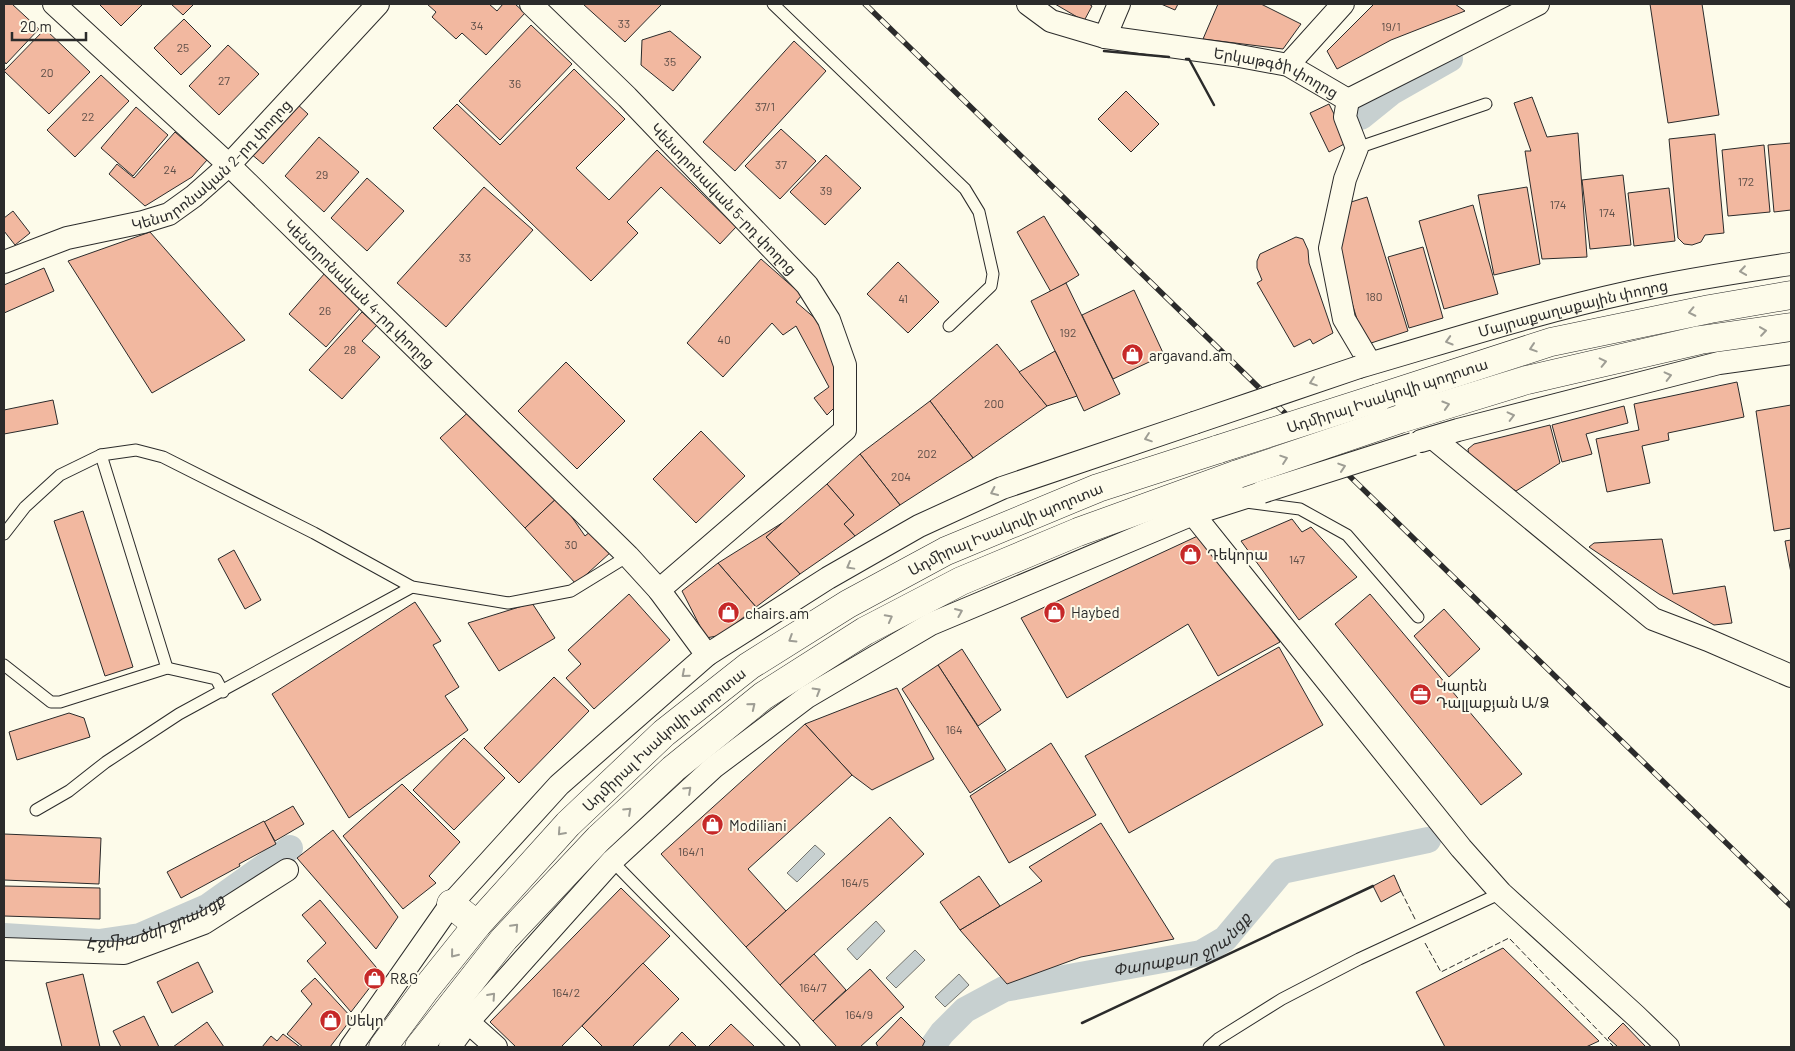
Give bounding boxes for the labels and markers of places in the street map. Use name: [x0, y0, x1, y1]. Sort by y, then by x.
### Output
shop icon: argavand.am: [1121, 343, 1145, 367]
place label: argavand.am: [1149, 346, 1233, 364]
shop icon: Դեկորա: [1179, 542, 1203, 566]
place label: Դեկորա: [1207, 545, 1268, 564]
shop icon: Haybed: [1043, 600, 1067, 624]
shop icon: chairs.am: [717, 601, 741, 625]
place label: Haybed: [1071, 603, 1120, 621]
place label: chairs.am: [745, 604, 809, 622]
place label: Կարեն Դալլաքյան Ա/Ձ: [1436, 676, 1550, 712]
office icon: Կարեն Դալլաքյան Ա/Ձ: [1408, 682, 1432, 706]
shop icon: Modiliani: [701, 813, 725, 837]
place label: Modiliani: [729, 816, 787, 834]
shop icon: R&G: [362, 966, 386, 990]
place label: R&G: [390, 969, 418, 987]
shop icon: Սեկո: [318, 1008, 342, 1032]
place label: Սեկո: [346, 1011, 384, 1030]

